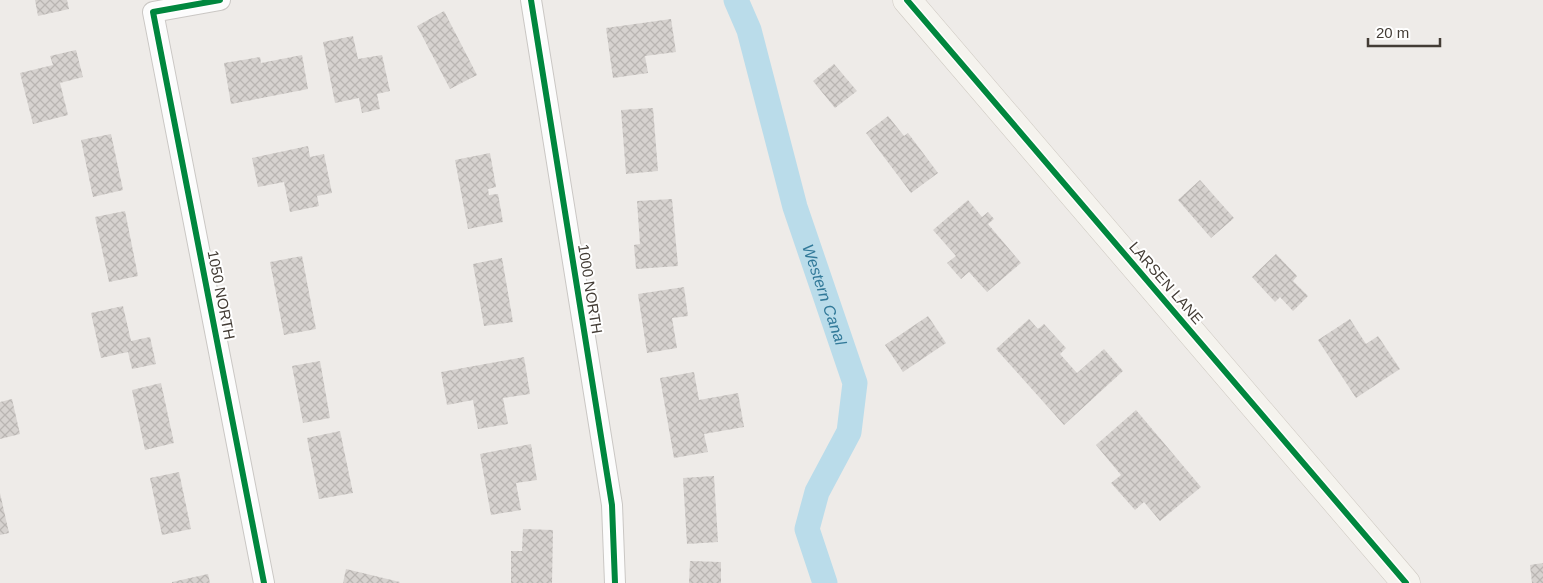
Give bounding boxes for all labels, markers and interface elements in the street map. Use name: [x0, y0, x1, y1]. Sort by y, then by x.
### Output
scale bar: [1368, 15, 1440, 47]
text: 20 m: [1376, 24, 1409, 41]
street label: LARSEN LANE: [1126, 238, 1207, 327]
water label: Western Canal: [799, 242, 850, 348]
street label: 1000 NORTH: [575, 243, 606, 335]
street label: 1050 NORTH: [205, 249, 238, 341]

